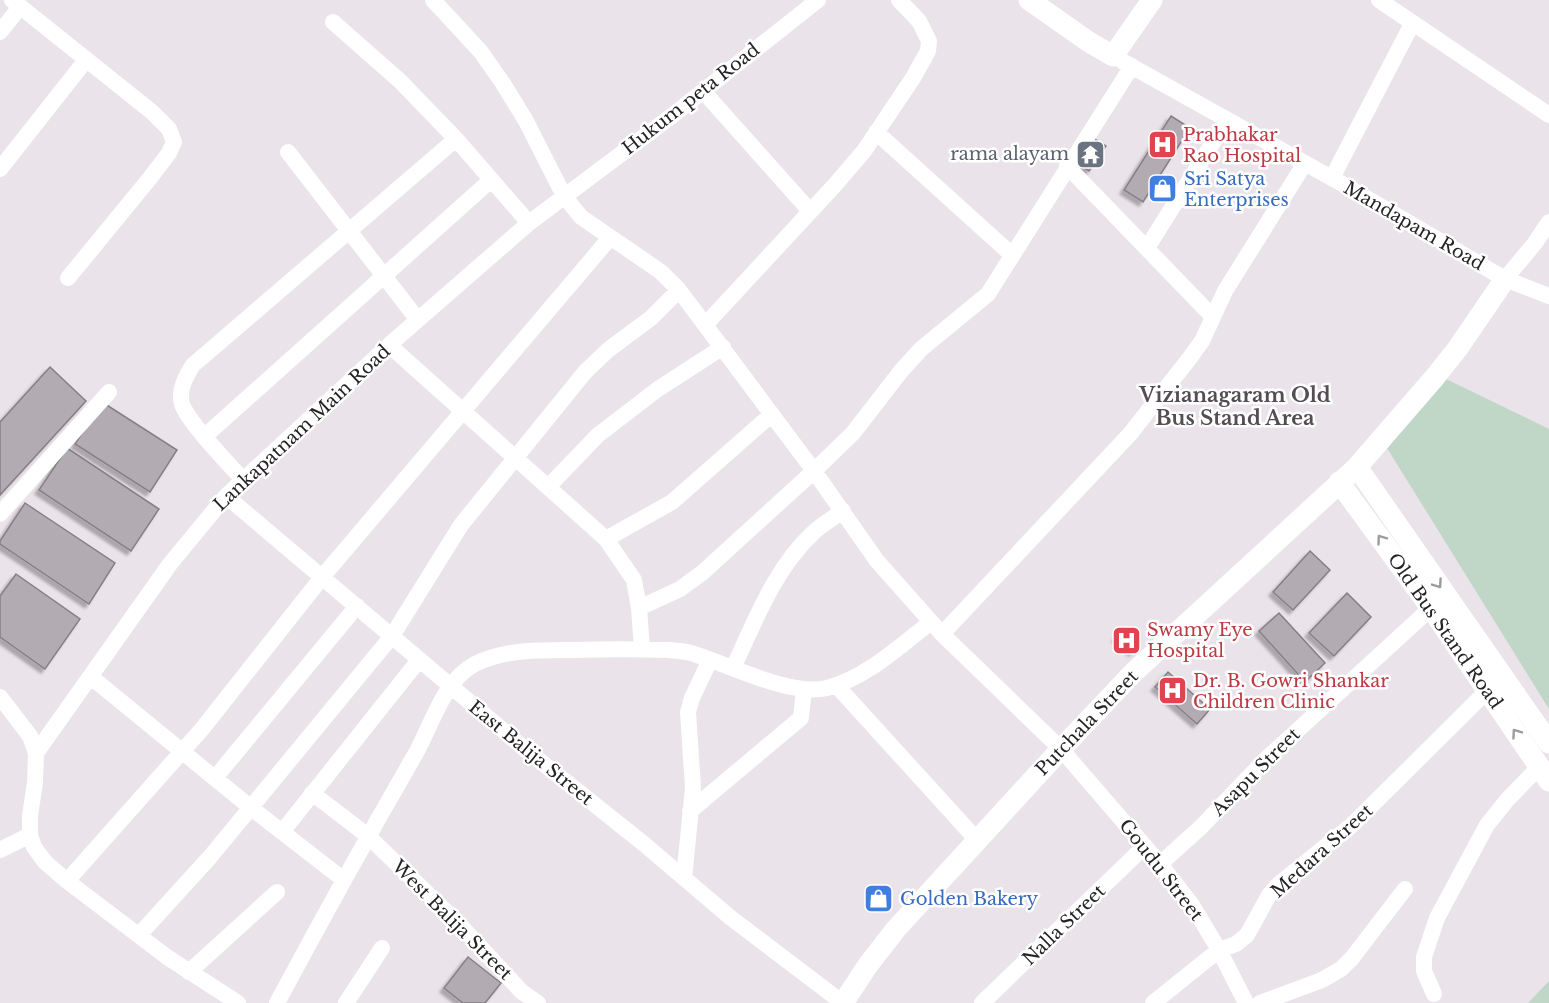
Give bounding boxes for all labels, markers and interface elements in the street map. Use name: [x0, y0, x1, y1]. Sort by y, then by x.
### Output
street label: Hukum peta Road: [618, 39, 764, 159]
place label: Prabhakar Rao Hospital: [1183, 124, 1301, 167]
hospital icon: Prabhakar Rao Hospital: [1146, 129, 1178, 161]
temple icon: rama alayam: [1074, 138, 1106, 170]
place label: rama alayam: [950, 143, 1069, 165]
place label: Sri Satya Enterprises: [1184, 168, 1289, 211]
shop icon: Sri Satya Enterprises: [1147, 173, 1179, 205]
street label: Mandapam Road: [1340, 177, 1488, 275]
street label: Lankapatnam Main Road: [209, 340, 395, 516]
district label: Vizianagaram Old Bus Stand Area: [1138, 383, 1331, 430]
one-way arrow: [1377, 534, 1388, 545]
street label: Old Bus Stand Road: [1383, 549, 1507, 713]
one-way arrow: [1431, 577, 1442, 588]
place label: Swamy Eye Hospital: [1147, 619, 1253, 662]
hospital icon: Swamy Eye Hospital: [1110, 624, 1142, 656]
street label: Putchala Street: [1031, 666, 1143, 780]
place label: Dr. B. Gowri Shankar Children Clinic: [1193, 670, 1389, 713]
hospital icon: Dr. B. Gowri Shankar Children Clinic: [1156, 675, 1188, 707]
street label: East Balija Street: [464, 696, 598, 810]
street label: Asapu Street: [1207, 723, 1305, 821]
one-way arrow: [1512, 729, 1523, 740]
street label: Medara Street: [1267, 799, 1378, 902]
street label: Goudu Street: [1114, 815, 1208, 925]
street label: West Balija Street: [387, 855, 517, 985]
street label: Nalla Street: [1018, 880, 1110, 970]
shop icon: Golden Bakery: [863, 883, 895, 915]
place label: Golden Bakery: [900, 888, 1038, 910]

